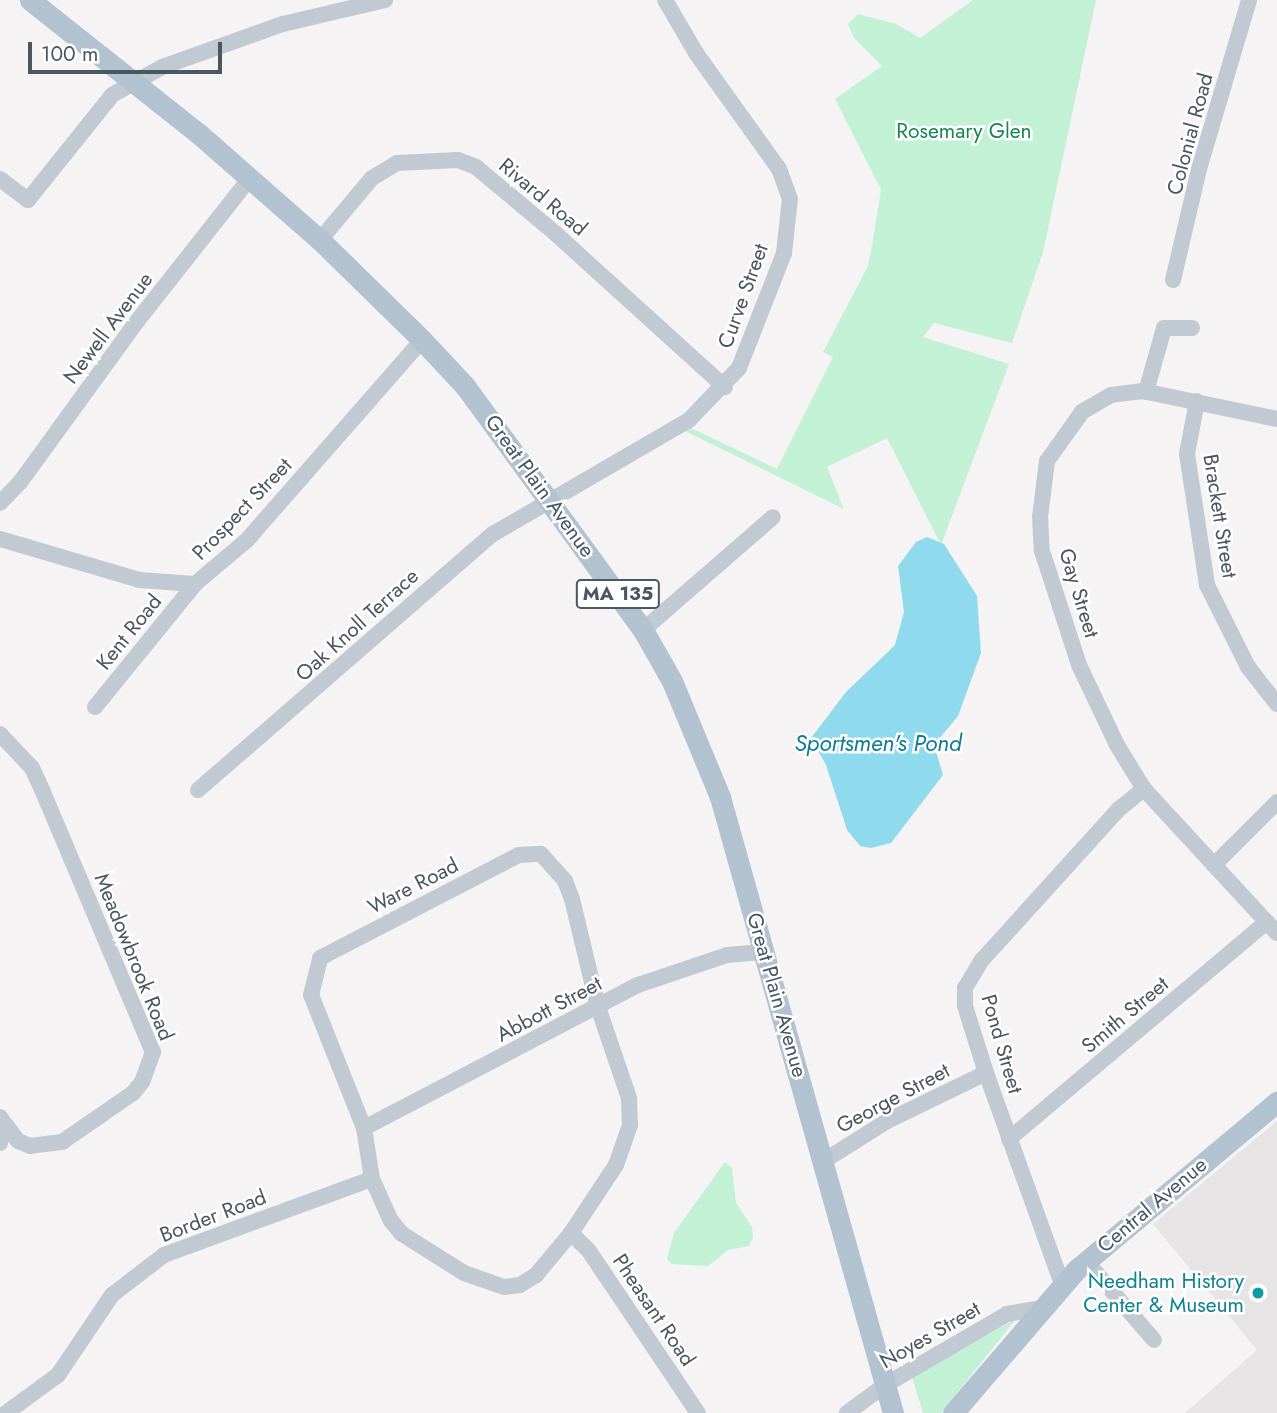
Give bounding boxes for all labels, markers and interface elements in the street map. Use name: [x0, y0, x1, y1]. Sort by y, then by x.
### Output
scale bar: [32, 28, 226, 72]
text: 100 m: [41, 39, 98, 69]
street label: Colonial Road: [1162, 70, 1218, 198]
park label: Rosemary Glen: [896, 118, 1032, 144]
street label: Rivard Road: [494, 153, 592, 241]
street label: Curve Street: [712, 240, 774, 352]
street label: Newell Avenue: [58, 267, 158, 389]
street label: Great Plain Avenue: [480, 410, 600, 562]
street label: Brackett Street: [1198, 452, 1242, 580]
street label: Prospect Street: [187, 453, 297, 565]
street label: Gay Street: [1054, 545, 1104, 641]
street label: Oak Knoll Terrace: [290, 563, 424, 687]
road number: MA 135: [574, 579, 662, 610]
street label: Kent Road: [91, 589, 167, 675]
water label: Sportsmen's Pond: [794, 729, 962, 757]
street label: Ware Road: [364, 853, 462, 919]
street label: Meadowbrook Road: [89, 870, 179, 1044]
street label: Great Plain Avenue: [741, 910, 813, 1080]
street label: Abbott Street: [492, 971, 606, 1047]
street label: Smith Street: [1076, 971, 1174, 1059]
street label: Pond Street: [976, 992, 1028, 1096]
street label: George Street: [832, 1058, 954, 1138]
street label: Central Avenue: [1092, 1152, 1212, 1258]
street label: Border Road: [156, 1184, 270, 1248]
street label: Pheasant Road: [607, 1249, 701, 1371]
place label: Needham History Center & Museum: [1083, 1268, 1244, 1318]
marker: Needham History Center & Museum: [1250, 1285, 1266, 1301]
street label: Noyes Street: [875, 1296, 985, 1374]

